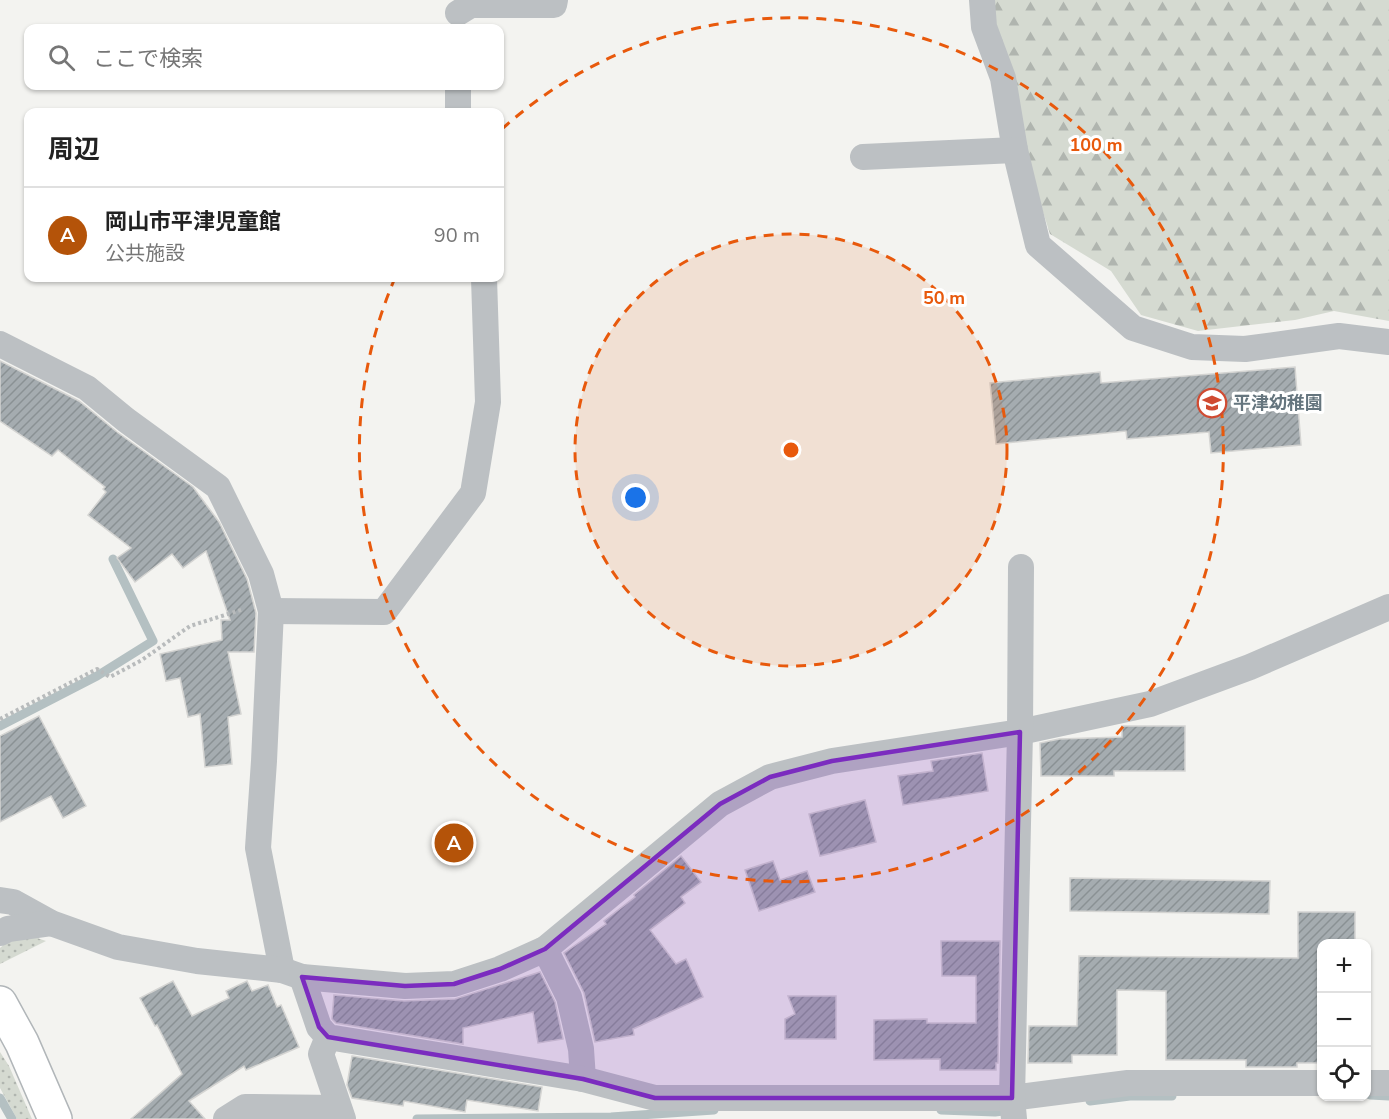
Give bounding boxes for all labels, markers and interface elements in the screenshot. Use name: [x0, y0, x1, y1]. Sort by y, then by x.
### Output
search box: [24, 24, 504, 90]
icon: search: [45, 41, 78, 74]
text: ここで検索: [93, 44, 203, 74]
text: 周辺: [48, 132, 100, 167]
text: 100 m: [1069, 133, 1123, 157]
text: 岡山市平津児童館: [105, 207, 281, 237]
text: A: [60, 222, 75, 249]
text: 90 m: [434, 222, 480, 249]
text: 公共施設: [105, 240, 185, 267]
text: 50 m: [923, 286, 965, 310]
school or university icon: 平津幼稚園: [1196, 387, 1228, 419]
place label: 平津幼稚園: [1233, 391, 1323, 415]
centre of rings: [781, 440, 801, 460]
your location: [621, 483, 650, 512]
pin: A: [434, 820, 474, 866]
map controls: [1317, 939, 1371, 1101]
button: +: [1317, 939, 1371, 993]
button: −: [1317, 993, 1371, 1047]
button: locate: [1317, 1047, 1371, 1101]

